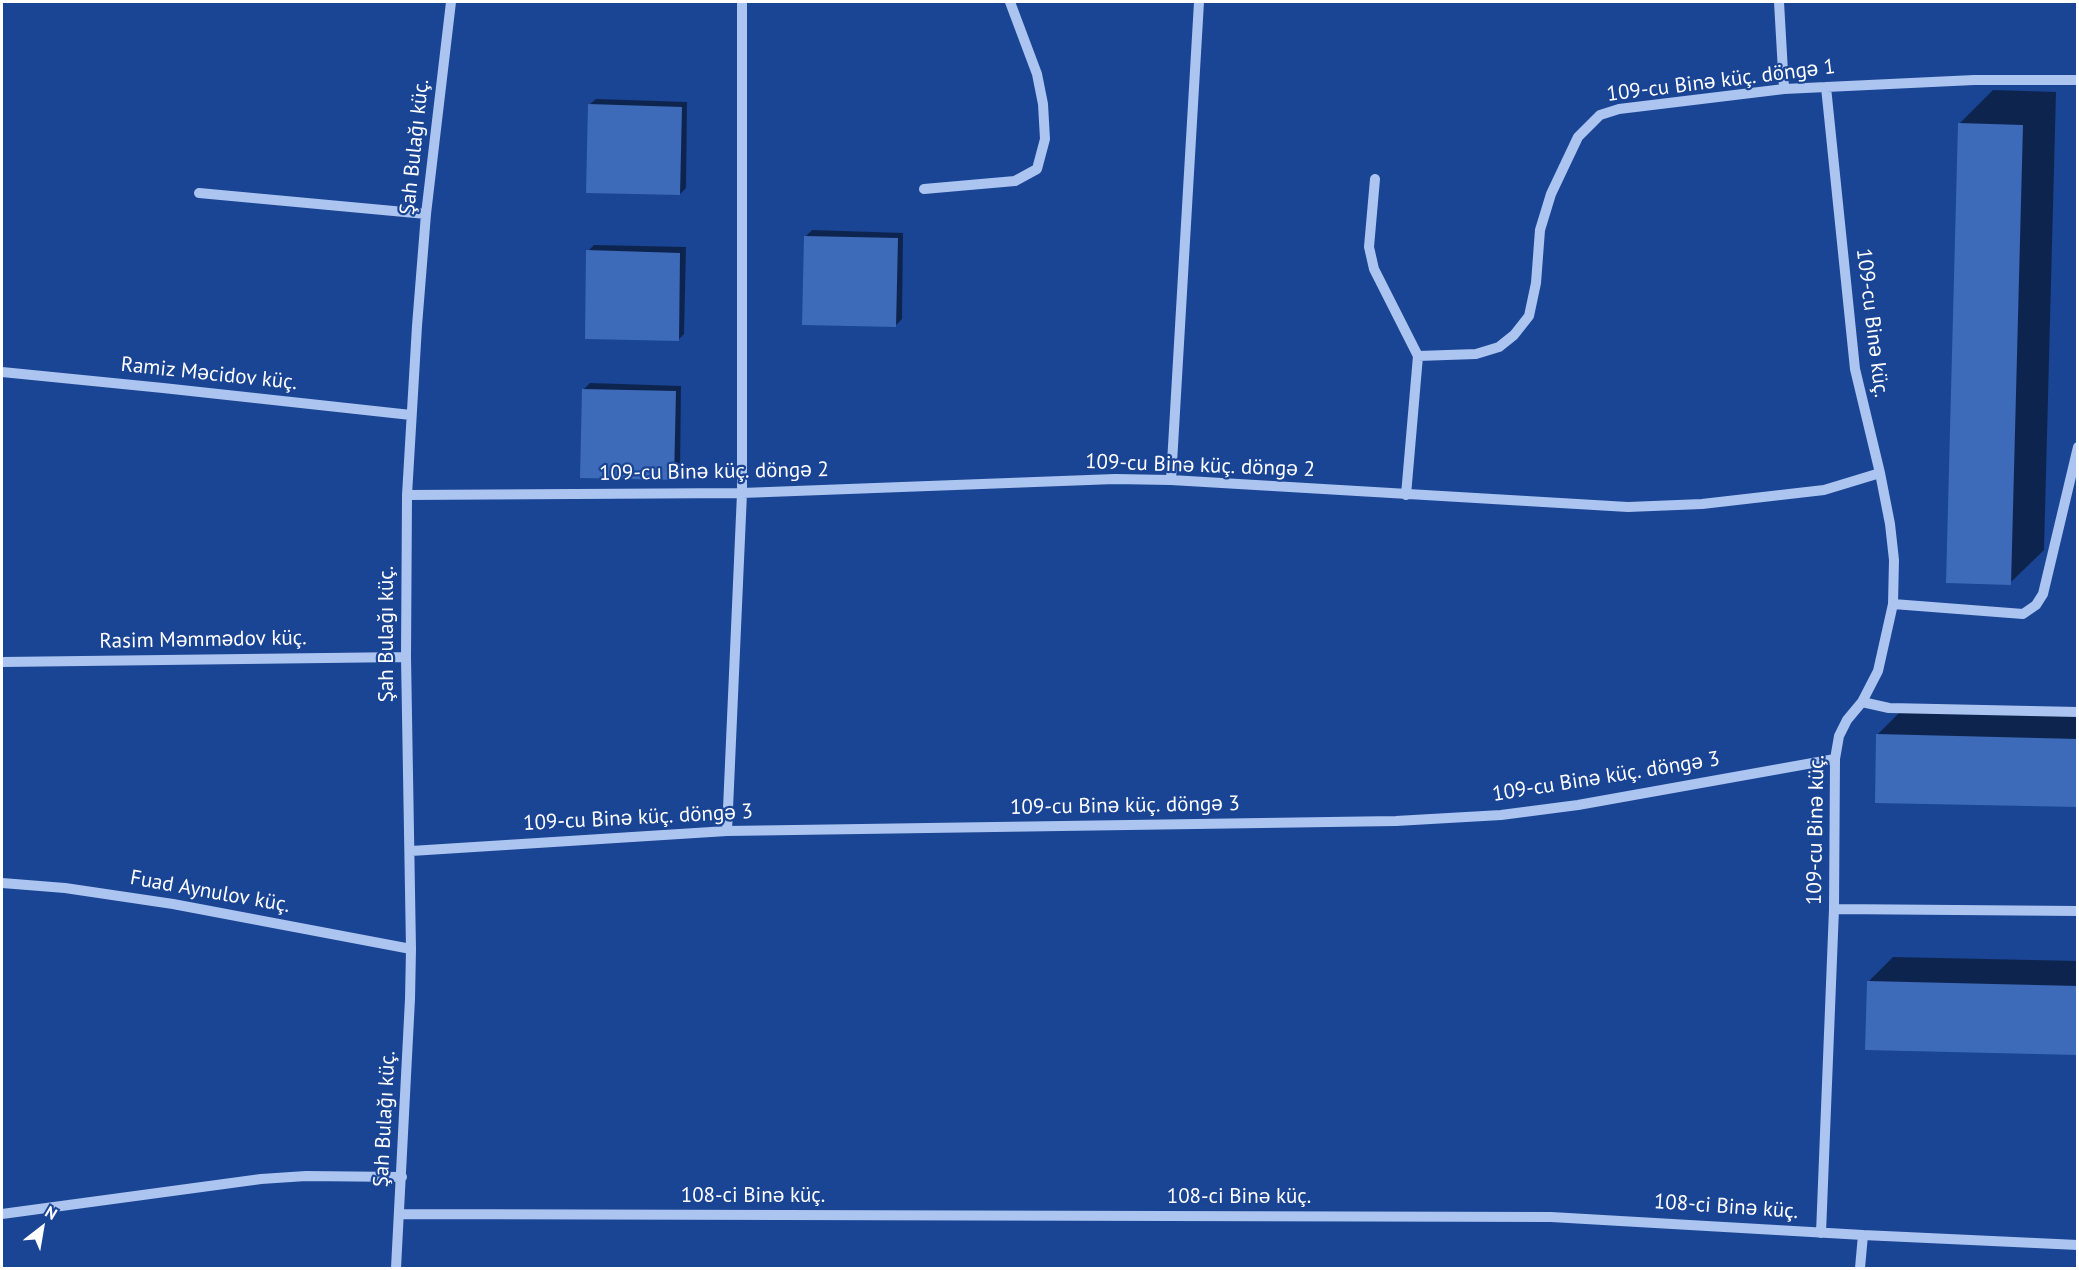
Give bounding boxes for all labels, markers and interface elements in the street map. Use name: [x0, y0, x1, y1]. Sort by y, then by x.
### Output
street label: 109-cu Binə küç. döngə 1: [1605, 54, 1837, 108]
street label: Şah Bulağı küç.: [395, 78, 435, 216]
street label: 109-cu Binə küç.: [1850, 247, 1894, 399]
street label: Ramiz Məcidov küç.: [120, 352, 298, 396]
street label: 109-cu Binə küç. döngə 2: [1085, 449, 1315, 483]
street label: 109-cu Binə küç. döngə 2: [599, 457, 829, 487]
street label: Şah Bulağı küç.: [374, 566, 400, 702]
street label: Rasim Məmmədov küç.: [99, 626, 307, 654]
street label: 109-cu Binə küç. döngə 3: [1490, 747, 1722, 807]
street label: 109-cu Binə küç.: [1802, 755, 1830, 905]
street label: 109-cu Binə küç. döngə 3: [1010, 791, 1240, 821]
street label: 109-cu Binə küç. döngə 3: [523, 799, 753, 837]
street label: Fuad Aynulov küç.: [128, 866, 292, 918]
street label: Şah Bulağı küç.: [369, 1050, 401, 1188]
street label: 108-ci Binə küç.: [681, 1183, 825, 1209]
street label: 108-ci Binə küç.: [1167, 1184, 1311, 1210]
street label: 108-ci Binə küç.: [1653, 1189, 1799, 1225]
north arrow: [12, 1198, 72, 1258]
text: N: [42, 1201, 61, 1224]

